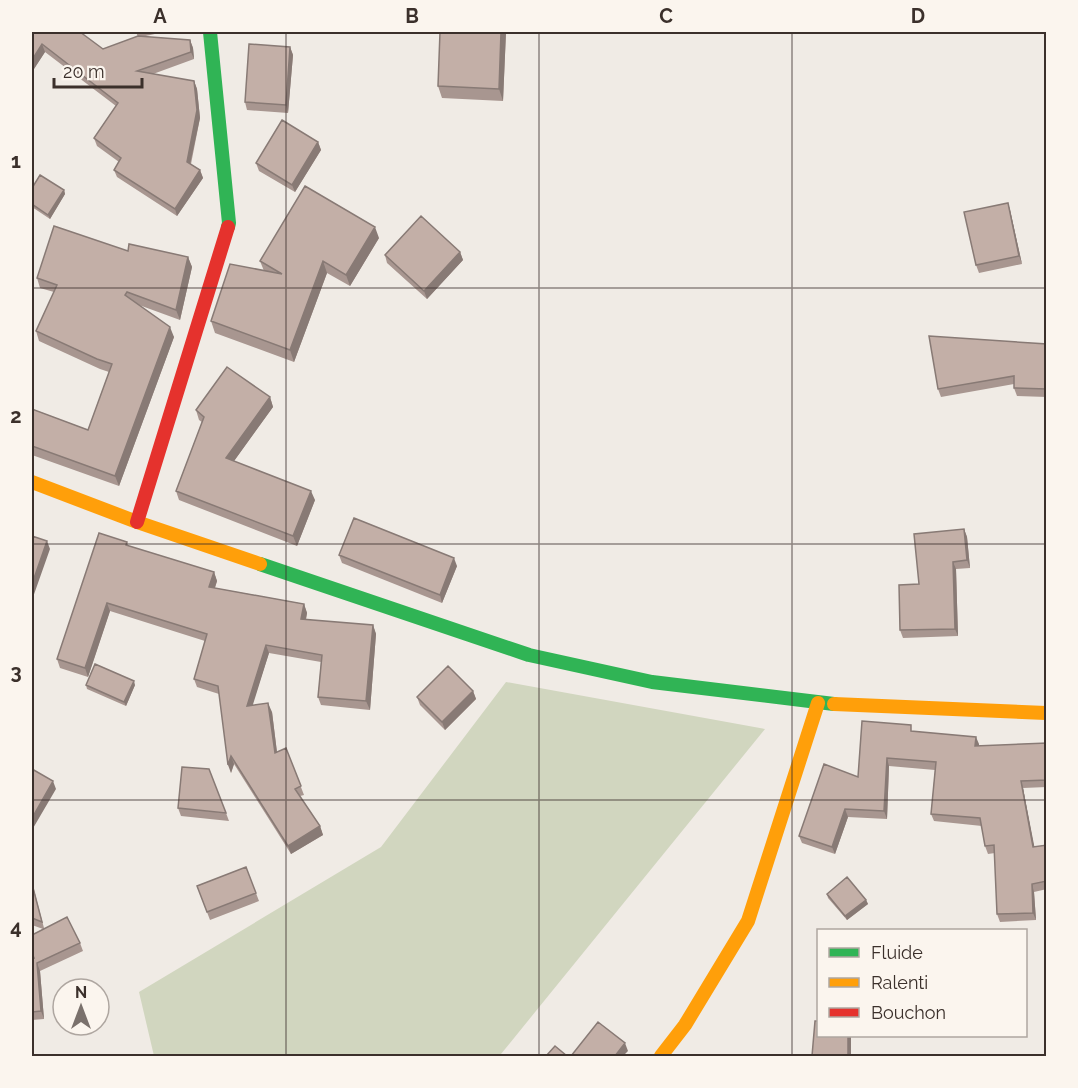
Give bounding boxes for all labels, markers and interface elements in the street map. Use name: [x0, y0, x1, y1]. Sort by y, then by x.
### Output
text: A: [153, 4, 167, 28]
text: B: [405, 4, 419, 28]
text: C: [659, 4, 673, 28]
text: D: [911, 4, 925, 28]
scale bar: [54, 51, 142, 89]
text: 20 m: [63, 61, 105, 82]
text: 1: [11, 149, 21, 173]
text: 2: [10, 404, 22, 428]
text: 3: [10, 660, 22, 684]
text: 4: [10, 915, 22, 939]
legend: [817, 929, 1027, 1037]
text: Fluide: [871, 942, 923, 963]
text: Ralenti: [871, 972, 928, 993]
north arrow: [51, 977, 111, 1037]
text: N: [75, 983, 87, 1002]
text: Bouchon: [871, 1002, 946, 1023]

